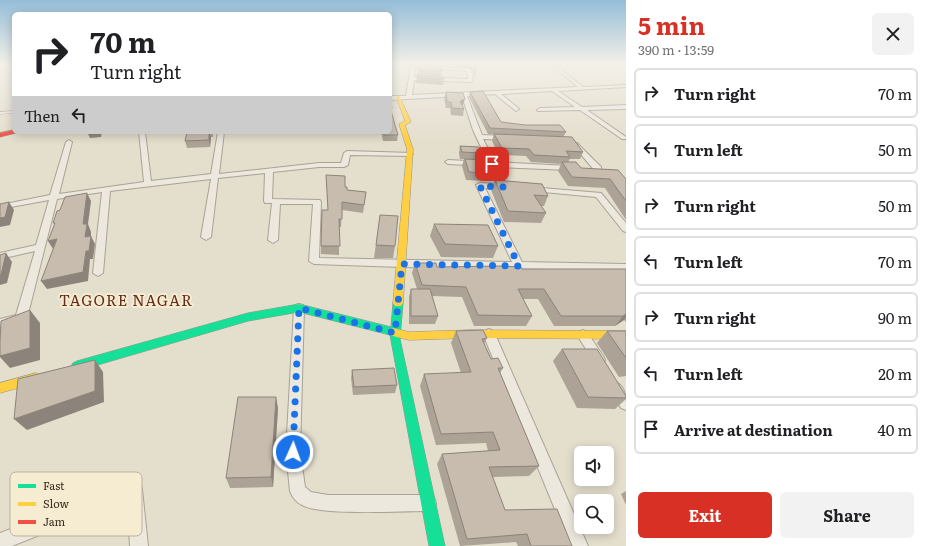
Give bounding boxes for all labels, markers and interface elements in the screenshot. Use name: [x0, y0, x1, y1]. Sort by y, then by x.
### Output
text: 5 min: [638, 7, 705, 42]
button: close: [872, 13, 914, 55]
text: 70 m: [90, 20, 156, 62]
icon: right: [24, 28, 76, 80]
text: 390 m · 13:59: [638, 40, 714, 59]
text: Turn right: [90, 58, 181, 85]
icon: right: [640, 82, 662, 104]
text: Turn right: [674, 82, 756, 105]
text: 70 m: [878, 82, 912, 105]
text: Then: [24, 104, 60, 127]
icon: left: [68, 104, 90, 126]
icon: left: [640, 138, 662, 160]
text: Turn left: [674, 138, 743, 161]
text: 50 m: [878, 138, 912, 161]
pin: [475, 147, 509, 181]
icon: arrive: [481, 153, 503, 175]
icon: right: [640, 194, 662, 216]
text: Turn right: [674, 194, 756, 217]
text: 50 m: [878, 194, 912, 217]
icon: left: [640, 250, 662, 272]
text: Turn left: [674, 250, 743, 273]
text: 70 m: [878, 250, 912, 273]
district label: TAGORE NAGAR: [59, 288, 193, 311]
icon: right: [640, 306, 662, 328]
text: Turn right: [674, 306, 756, 329]
text: 90 m: [878, 306, 912, 329]
icon: left: [640, 362, 662, 384]
text: Turn left: [674, 362, 743, 385]
text: 20 m: [878, 362, 912, 385]
icon: arrive: [640, 418, 662, 440]
text: Arrive at destination: [674, 418, 833, 441]
text: 40 m: [878, 418, 912, 441]
position arrow: [272, 431, 314, 473]
map controls: [574, 446, 614, 534]
button: sound: [574, 446, 614, 486]
legend: [10, 472, 142, 536]
text: Fast: [43, 477, 65, 493]
button: Exit: [638, 492, 772, 538]
button: Share: [780, 492, 914, 538]
button: search: [574, 494, 614, 534]
text: Slow: [43, 495, 69, 511]
text: Jam: [43, 513, 66, 529]

